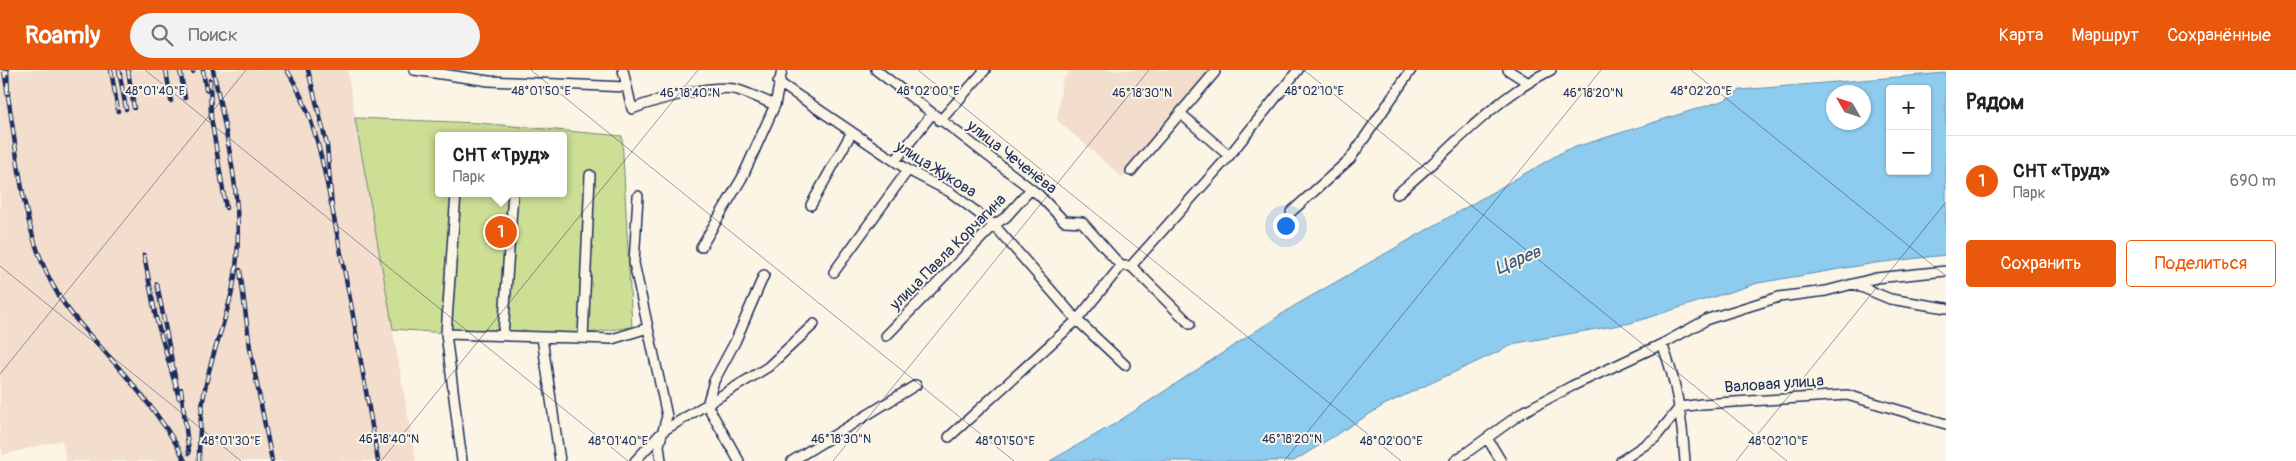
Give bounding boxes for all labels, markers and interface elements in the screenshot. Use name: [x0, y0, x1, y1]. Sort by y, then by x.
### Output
search box: [130, 13, 480, 58]
text: Roamly: [25, 21, 100, 50]
icon: search: [148, 21, 176, 49]
text: Поиск: [188, 23, 238, 47]
text: Карта: [1999, 24, 2043, 47]
text: Маршрут: [2071, 24, 2139, 47]
text: Сохранённые: [2167, 24, 2271, 47]
text: 48°01'40"E: [125, 84, 185, 99]
text: 48°01'50"E: [511, 84, 571, 99]
text: 48°02'00"E: [896, 84, 960, 99]
text: 48°02'10"E: [1284, 84, 1344, 99]
text: 48°02'20"E: [1670, 84, 1732, 99]
north arrow: [1826, 85, 1871, 130]
map controls: [1886, 85, 1931, 175]
button: +: [1886, 85, 1931, 130]
text: 46°18'40"N: [660, 86, 720, 101]
text: 46°18'30"N: [1112, 86, 1172, 101]
text: 46°18'20"N: [1563, 86, 1623, 101]
text: Рядом: [1966, 89, 2024, 116]
street label: улица Чеченёва: [962, 115, 1061, 198]
button: −: [1886, 130, 1931, 175]
popup: [435, 132, 567, 197]
street label: улица Жукова: [891, 136, 980, 202]
text: СНТ «Труд»: [453, 143, 549, 167]
text: СНТ «Труд»: [2013, 159, 2110, 183]
text: Парк: [453, 167, 486, 187]
text: 1: [1979, 171, 1985, 191]
text: 690 m: [2230, 171, 2276, 191]
text: Парк: [2013, 183, 2046, 203]
street label: улица Павла Корчагина: [885, 190, 1010, 315]
pin: 1: [485, 213, 517, 251]
your location: [1273, 213, 1299, 239]
water label: Царев: [1492, 240, 1545, 280]
button: Сохранить: [1966, 240, 2116, 287]
button: Поделиться: [2126, 240, 2276, 287]
street label: Валовая улица: [1724, 371, 1824, 397]
text: 46°18'40"N: [359, 432, 419, 447]
text: 46°18'30"N: [811, 432, 871, 447]
text: 46°18'20"N: [1262, 432, 1322, 447]
text: 48°01'30"E: [201, 434, 261, 449]
text: 48°01'40"E: [588, 434, 648, 449]
text: 48°01'50"E: [975, 434, 1035, 449]
text: 48°02'00"E: [1359, 434, 1423, 449]
text: 48°02'10"E: [1748, 434, 1808, 449]

